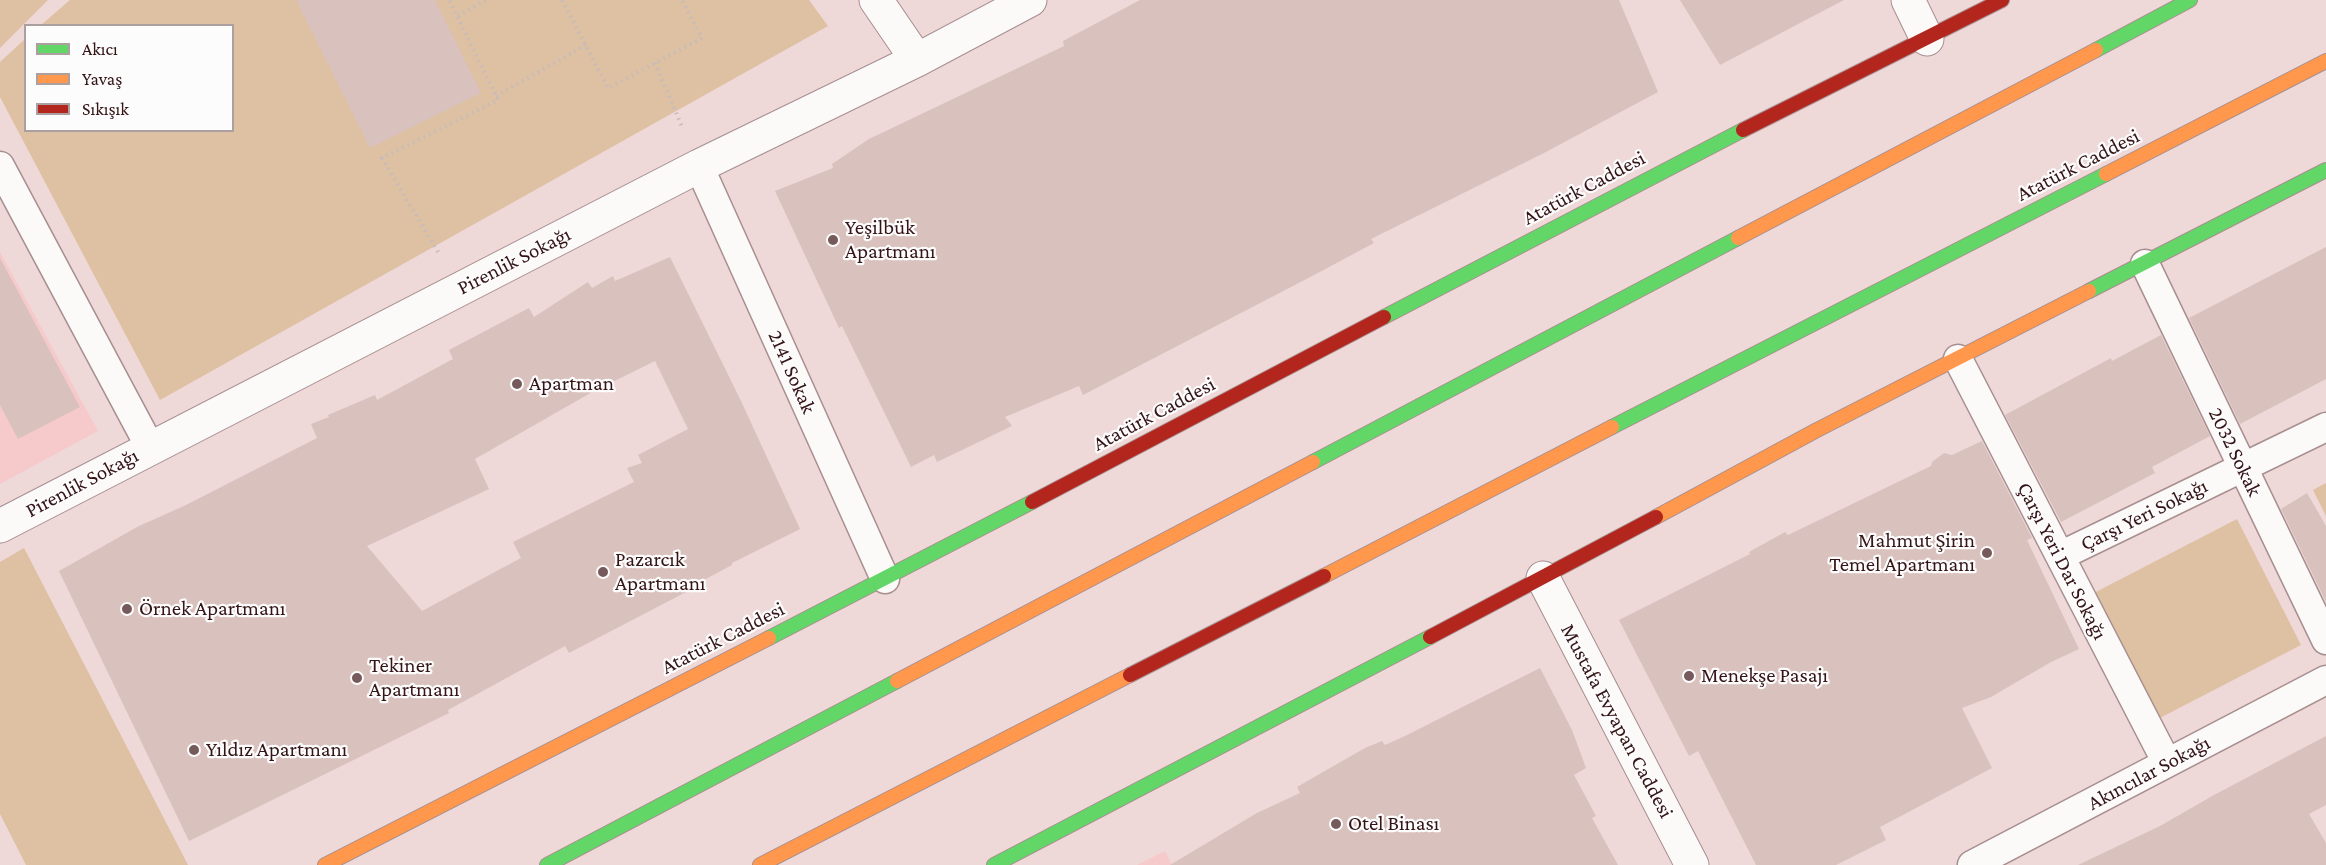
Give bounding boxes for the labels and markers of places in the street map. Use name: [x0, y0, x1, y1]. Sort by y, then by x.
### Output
place label: Yeşilbük Apartmanı: [845, 215, 935, 265]
marker: Yeşilbük Apartmanı: [826, 233, 840, 247]
place label: Apartman: [529, 371, 614, 397]
marker: Apartman: [510, 377, 524, 391]
place label: Mahmut Şirin Temel Apartmanı: [1829, 528, 1975, 578]
marker: Mahmut Şirin Temel Apartmanı: [1980, 546, 1994, 560]
place label: Pazarcık Apartmanı: [615, 547, 705, 597]
marker: Pazarcık Apartmanı: [596, 565, 610, 579]
place label: Örnek Apartmanı: [139, 596, 285, 622]
marker: Örnek Apartmanı: [120, 602, 134, 616]
place label: Tekiner Apartmanı: [369, 653, 459, 703]
place label: Menekşe Pasajı: [1701, 663, 1828, 689]
marker: Menekşe Pasajı: [1682, 669, 1696, 683]
marker: Tekiner Apartmanı: [350, 671, 364, 685]
place label: Yıldız Apartmanı: [206, 737, 347, 763]
marker: Yıldız Apartmanı: [187, 743, 201, 757]
place label: Otel Binası: [1348, 811, 1439, 837]
marker: Otel Binası: [1329, 817, 1343, 831]

